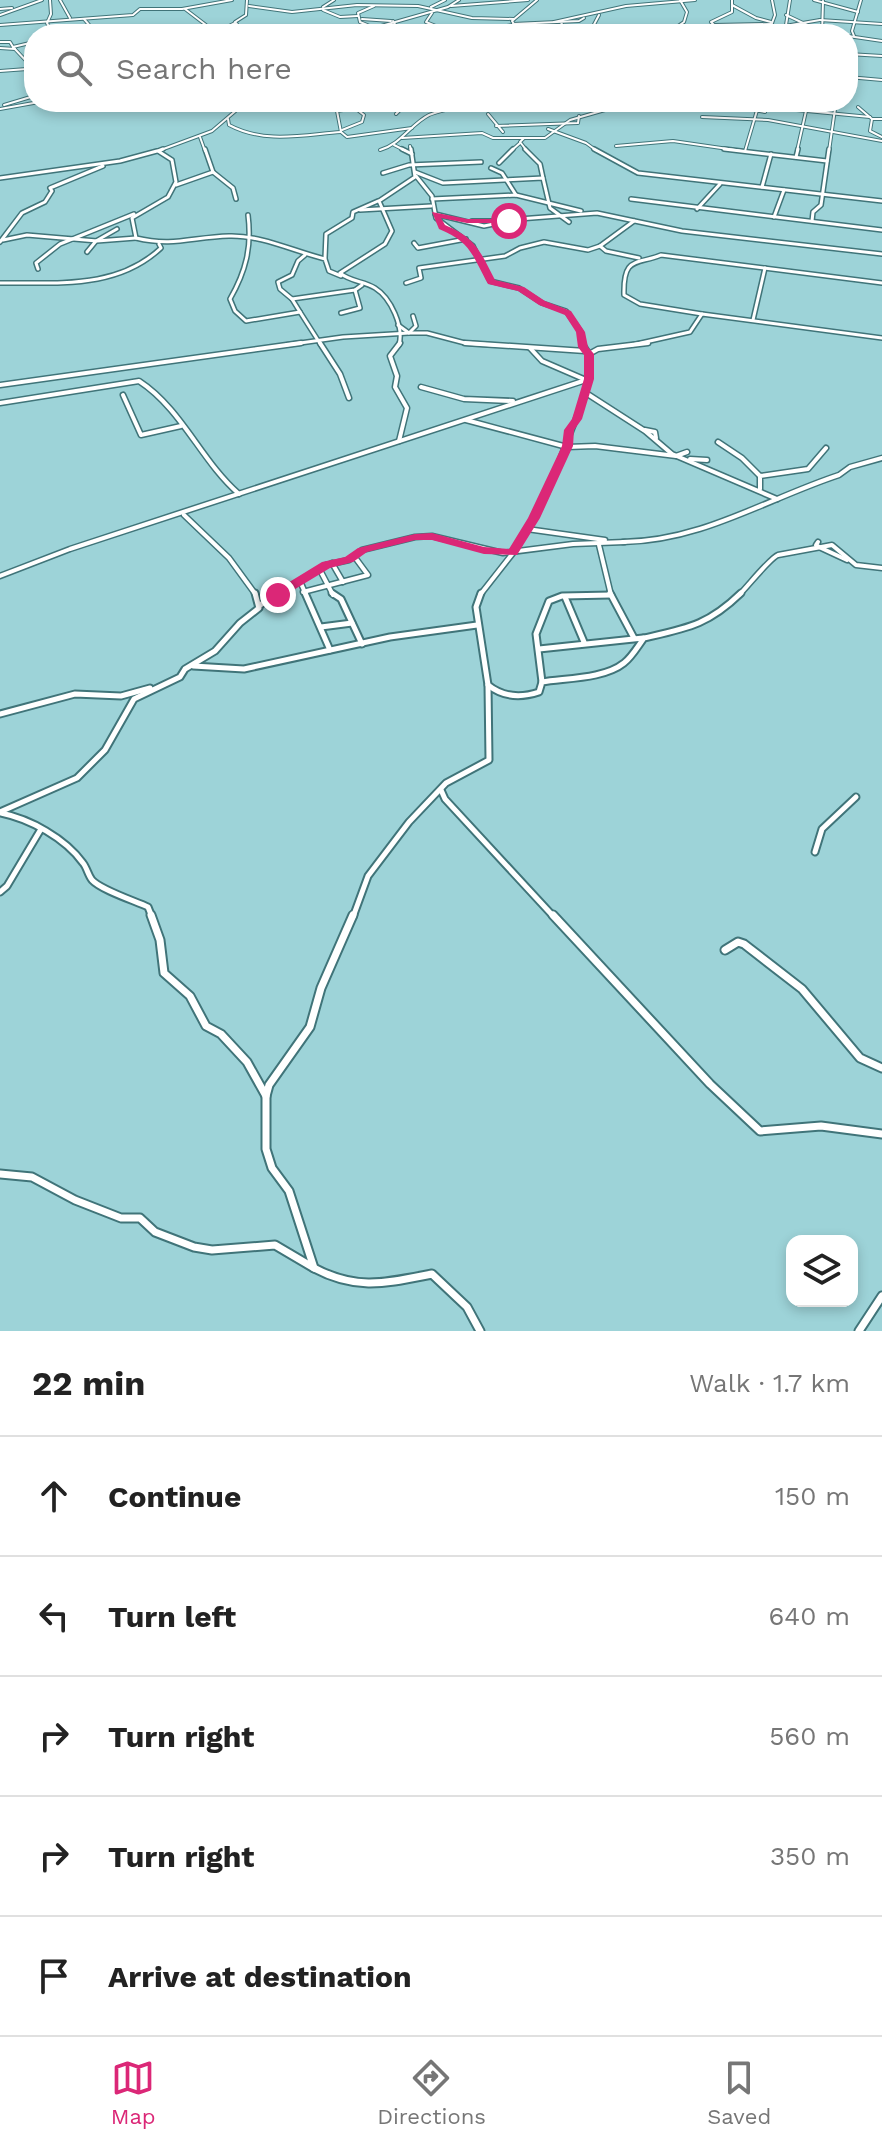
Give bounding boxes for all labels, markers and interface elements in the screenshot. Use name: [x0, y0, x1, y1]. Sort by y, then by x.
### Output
search box: [24, 24, 858, 112]
icon: search: [52, 46, 96, 90]
text: Search here: [116, 51, 292, 86]
route start: [491, 203, 527, 239]
route end: [260, 577, 296, 613]
map controls: [786, 1235, 858, 1307]
button: layers: [786, 1235, 858, 1307]
text: 22 min: [32, 1363, 145, 1403]
text: Walk · 1.7 km: [689, 1368, 850, 1398]
icon: ahead: [32, 1474, 76, 1518]
text: Continue: [108, 1479, 241, 1514]
text: 150 m: [775, 1481, 850, 1511]
icon: left: [32, 1594, 76, 1638]
text: Turn left: [108, 1599, 236, 1634]
text: 640 m: [768, 1601, 850, 1631]
icon: right: [32, 1714, 76, 1758]
text: Turn right: [108, 1719, 254, 1754]
text: 560 m: [769, 1721, 850, 1751]
icon: right: [32, 1834, 76, 1878]
text: Turn right: [108, 1839, 254, 1874]
text: 350 m: [770, 1841, 850, 1871]
icon: arrive: [32, 1954, 76, 1998]
text: Arrive at destination: [108, 1959, 412, 1994]
tab: Map: [111, 2056, 156, 2129]
tab: Directions: [377, 2056, 486, 2129]
tab: Saved: [707, 2056, 771, 2129]

